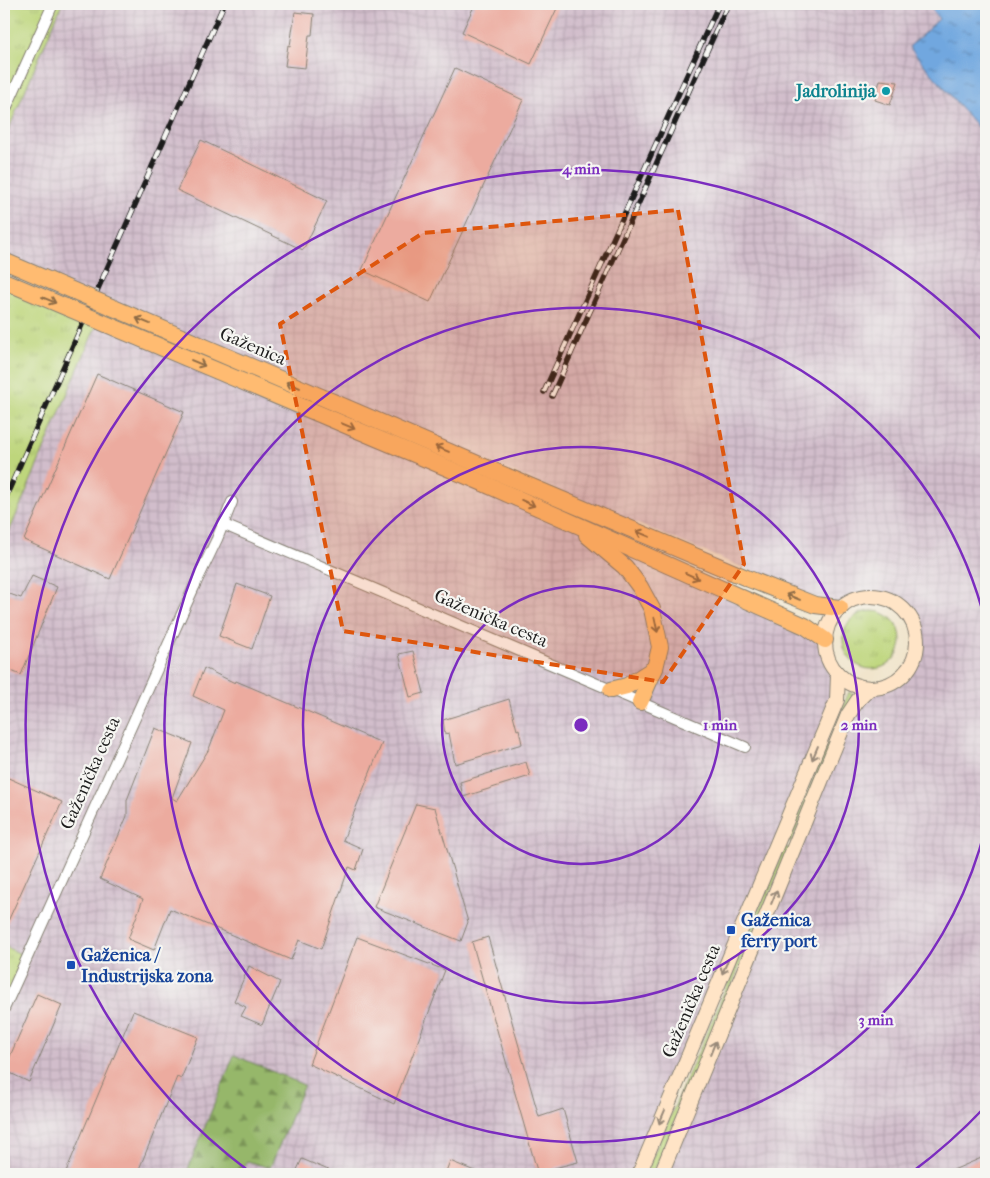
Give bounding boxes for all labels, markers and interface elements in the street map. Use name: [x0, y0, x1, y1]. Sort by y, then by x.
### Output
place label: Jadrolinija: [794, 81, 877, 102]
marker: Jadrolinija: [880, 85, 892, 97]
text: 4 min: [561, 160, 600, 178]
one-way arrow: [41, 296, 56, 306]
one-way arrow: [136, 316, 151, 326]
street label: Gaženica: [217, 323, 290, 370]
one-way arrow: [190, 359, 205, 369]
one-way arrow: [286, 379, 301, 389]
one-way arrow: [340, 422, 355, 432]
one-way arrow: [435, 443, 450, 453]
one-way arrow: [520, 498, 535, 508]
one-way arrow: [636, 528, 651, 538]
one-way arrow: [684, 571, 699, 581]
street label: Gaženička cesta: [431, 585, 551, 652]
one-way arrow: [786, 591, 801, 601]
one-way arrow: [651, 617, 661, 633]
street label: Gaženička cesta: [56, 713, 125, 833]
centre of rings: [572, 716, 590, 734]
text: 1 min: [703, 716, 737, 734]
text: 2 min: [841, 716, 878, 734]
one-way arrow: [809, 745, 819, 760]
one-way arrow: [770, 890, 779, 905]
place label: Gaženica ferry port: [740, 910, 818, 952]
marker: Gaženica ferry port: [725, 924, 737, 936]
street label: Gaženička cesta: [658, 941, 725, 1061]
place label: Gaženica / Industrijska zona: [81, 945, 213, 987]
marker: Gaženica / Industrijska zona: [65, 959, 77, 971]
one-way arrow: [720, 959, 730, 974]
text: 3 min: [859, 1011, 894, 1029]
one-way arrow: [708, 1041, 718, 1056]
one-way arrow: [657, 1109, 667, 1124]

